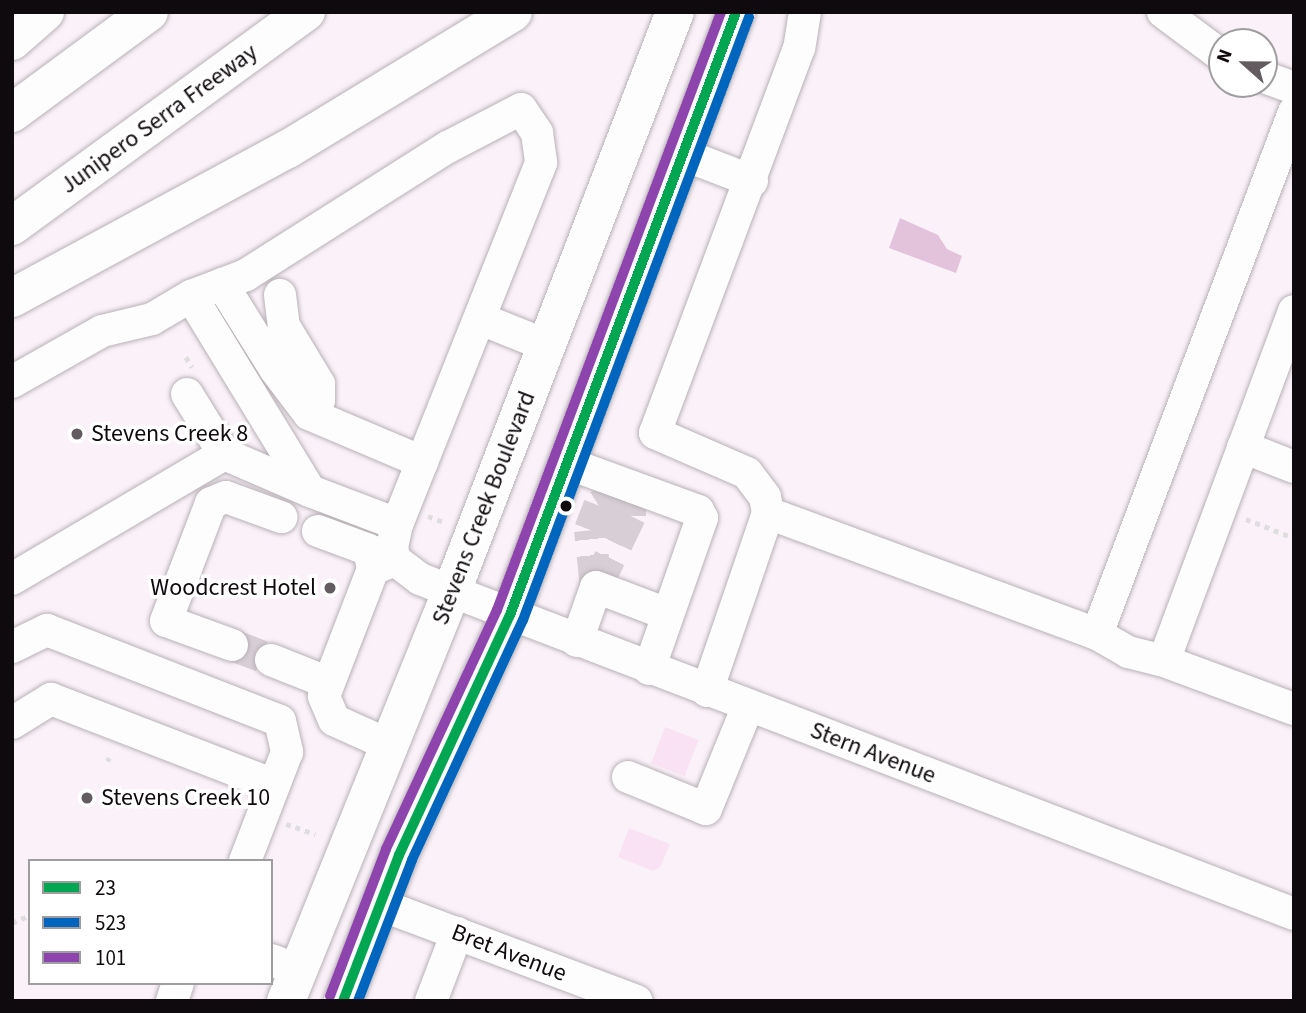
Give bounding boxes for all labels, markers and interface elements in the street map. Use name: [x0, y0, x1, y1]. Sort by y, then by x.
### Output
north arrow: [1208, 28, 1278, 98]
street label: Junipero Serra Freeway: [55, 38, 263, 200]
text: N: [1210, 45, 1240, 67]
street label: Stevens Creek Boulevard: [426, 387, 542, 629]
place label: Stevens Creek 8: [91, 420, 248, 448]
marker: Stevens Creek 8: [69, 426, 85, 442]
unlabelled marker: [559, 499, 573, 513]
place label: Woodcrest Hotel: [150, 574, 316, 602]
marker: Woodcrest Hotel: [322, 580, 338, 596]
street label: Stern Avenue: [806, 716, 940, 790]
place label: Stevens Creek 10: [101, 784, 270, 812]
marker: Stevens Creek 10: [79, 790, 95, 806]
legend: [28, 859, 273, 985]
text: 23: [95, 873, 116, 903]
text: 523: [95, 908, 126, 938]
street label: Bret Avenue: [447, 918, 571, 988]
text: 101: [95, 943, 126, 973]

